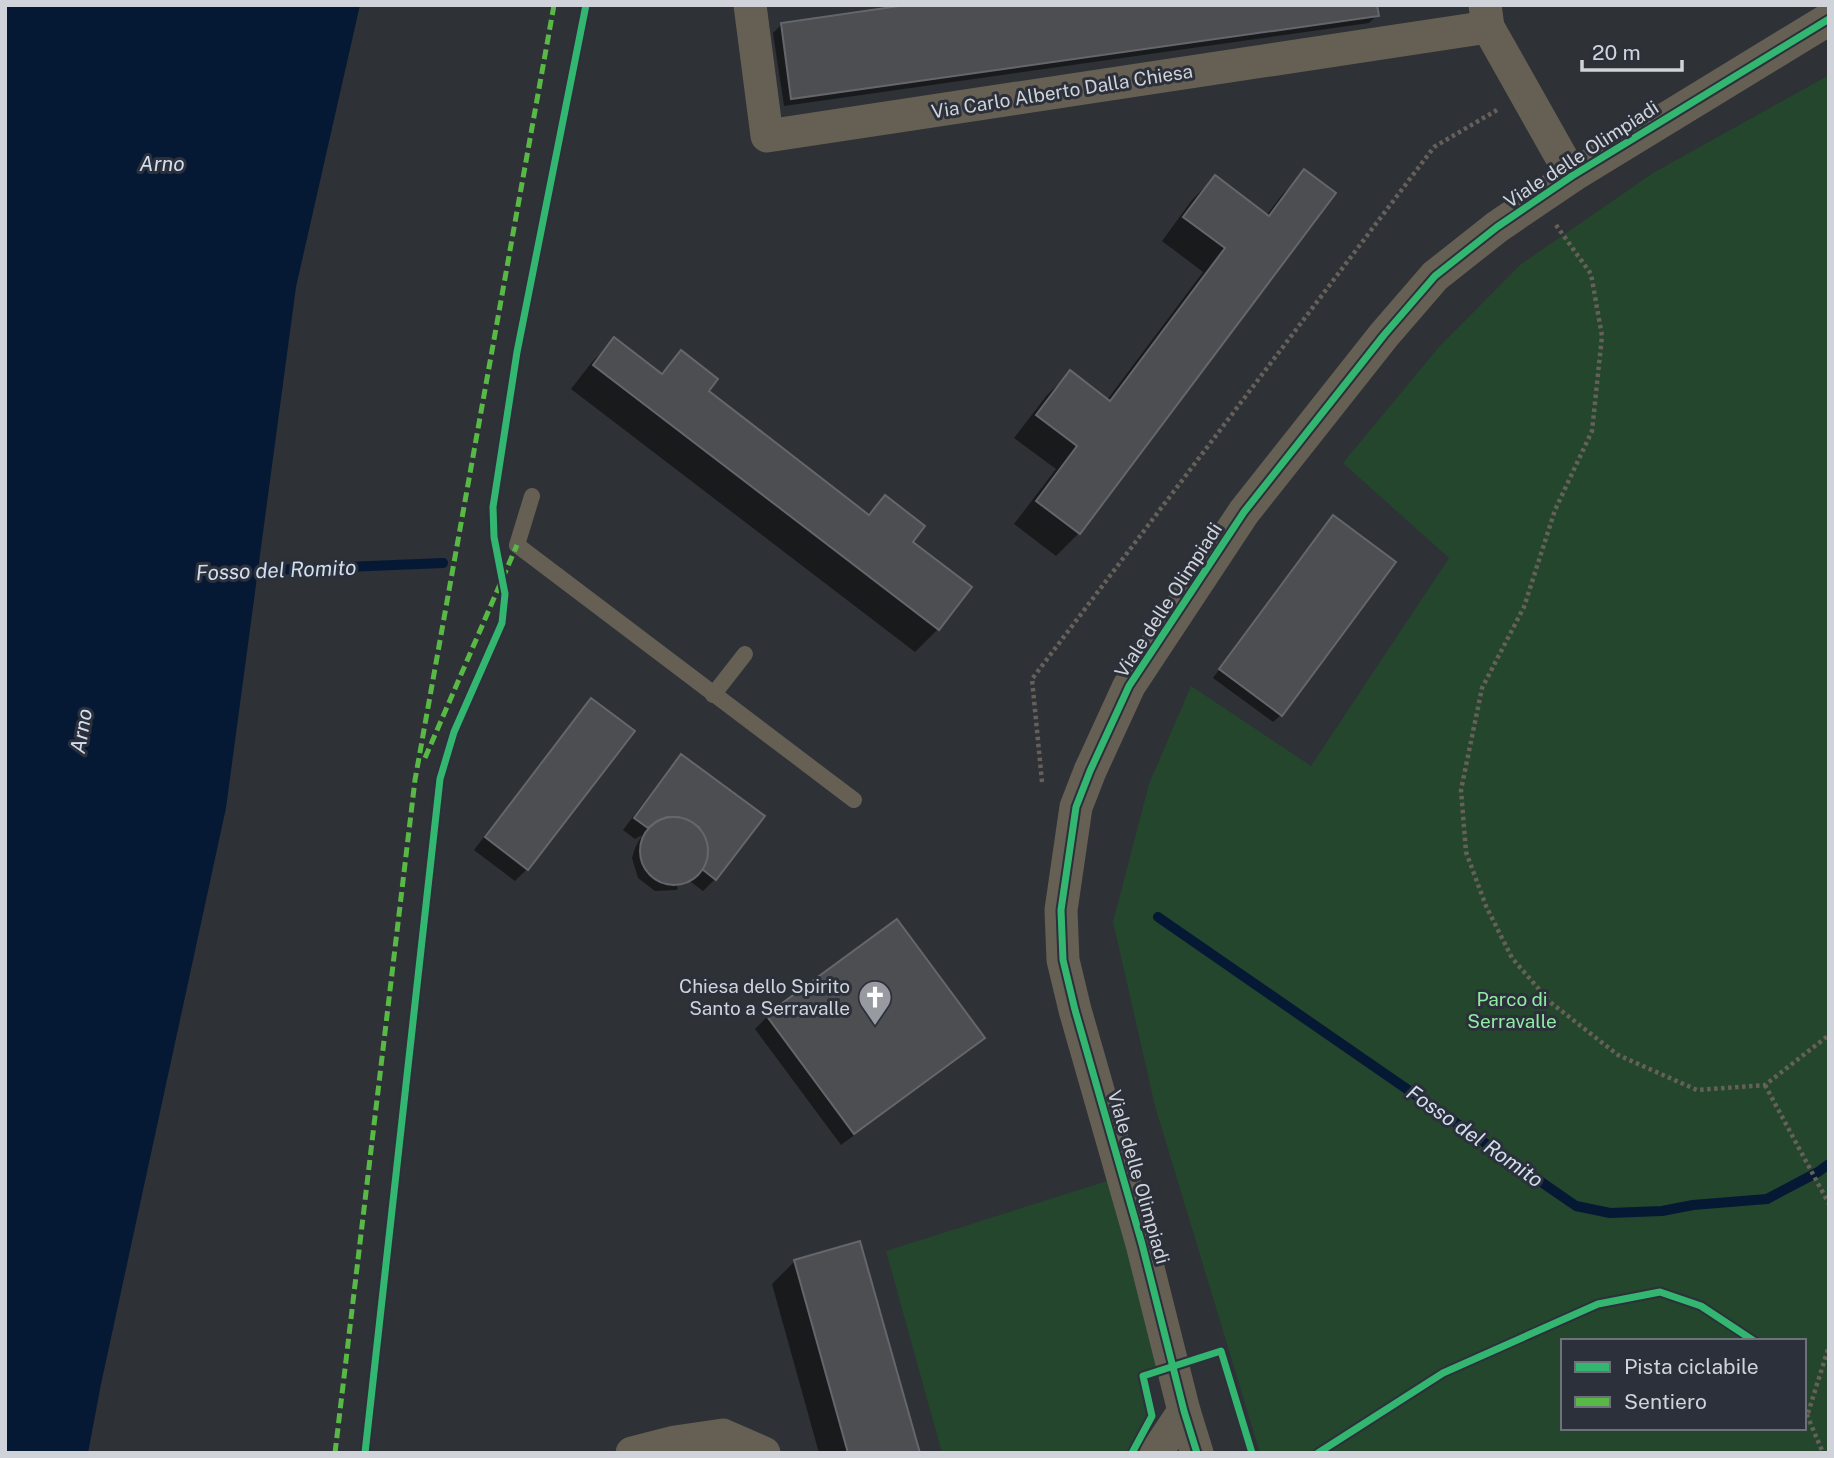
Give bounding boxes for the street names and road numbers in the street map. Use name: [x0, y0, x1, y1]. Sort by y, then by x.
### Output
street label: Via Carlo Alberto Dalla Chiesa: [930, 59, 1194, 123]
street label: Viale delle Olimpiadi: [1500, 96, 1662, 212]
street label: Viale delle Olimpiadi: [1110, 519, 1226, 681]
street label: Viale delle Olimpiadi: [1104, 1088, 1174, 1266]

